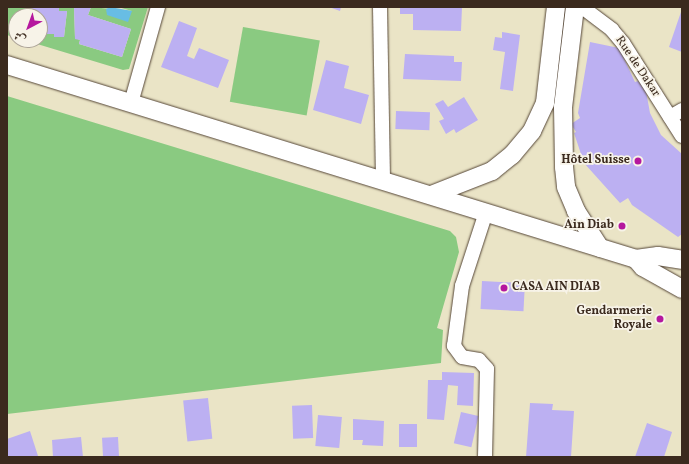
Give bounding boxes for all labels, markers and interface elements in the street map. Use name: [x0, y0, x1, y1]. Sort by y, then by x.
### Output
north arrow: [8, 8, 48, 48]
text: ش: [11, 27, 30, 46]
street label: Rue de Dakar: [611, 34, 663, 100]
place label: Hôtel Suisse: [561, 154, 630, 168]
marker: Hôtel Suisse: [633, 156, 643, 166]
place label: Ain Diab: [564, 219, 614, 233]
marker: Ain Diab: [617, 221, 627, 231]
place label: CASA AIN DIAB: [512, 281, 600, 295]
marker: CASA AIN DIAB: [499, 283, 509, 293]
place label: Gendarmerie Royale: [577, 305, 652, 333]
marker: Gendarmerie Royale: [655, 314, 665, 324]

